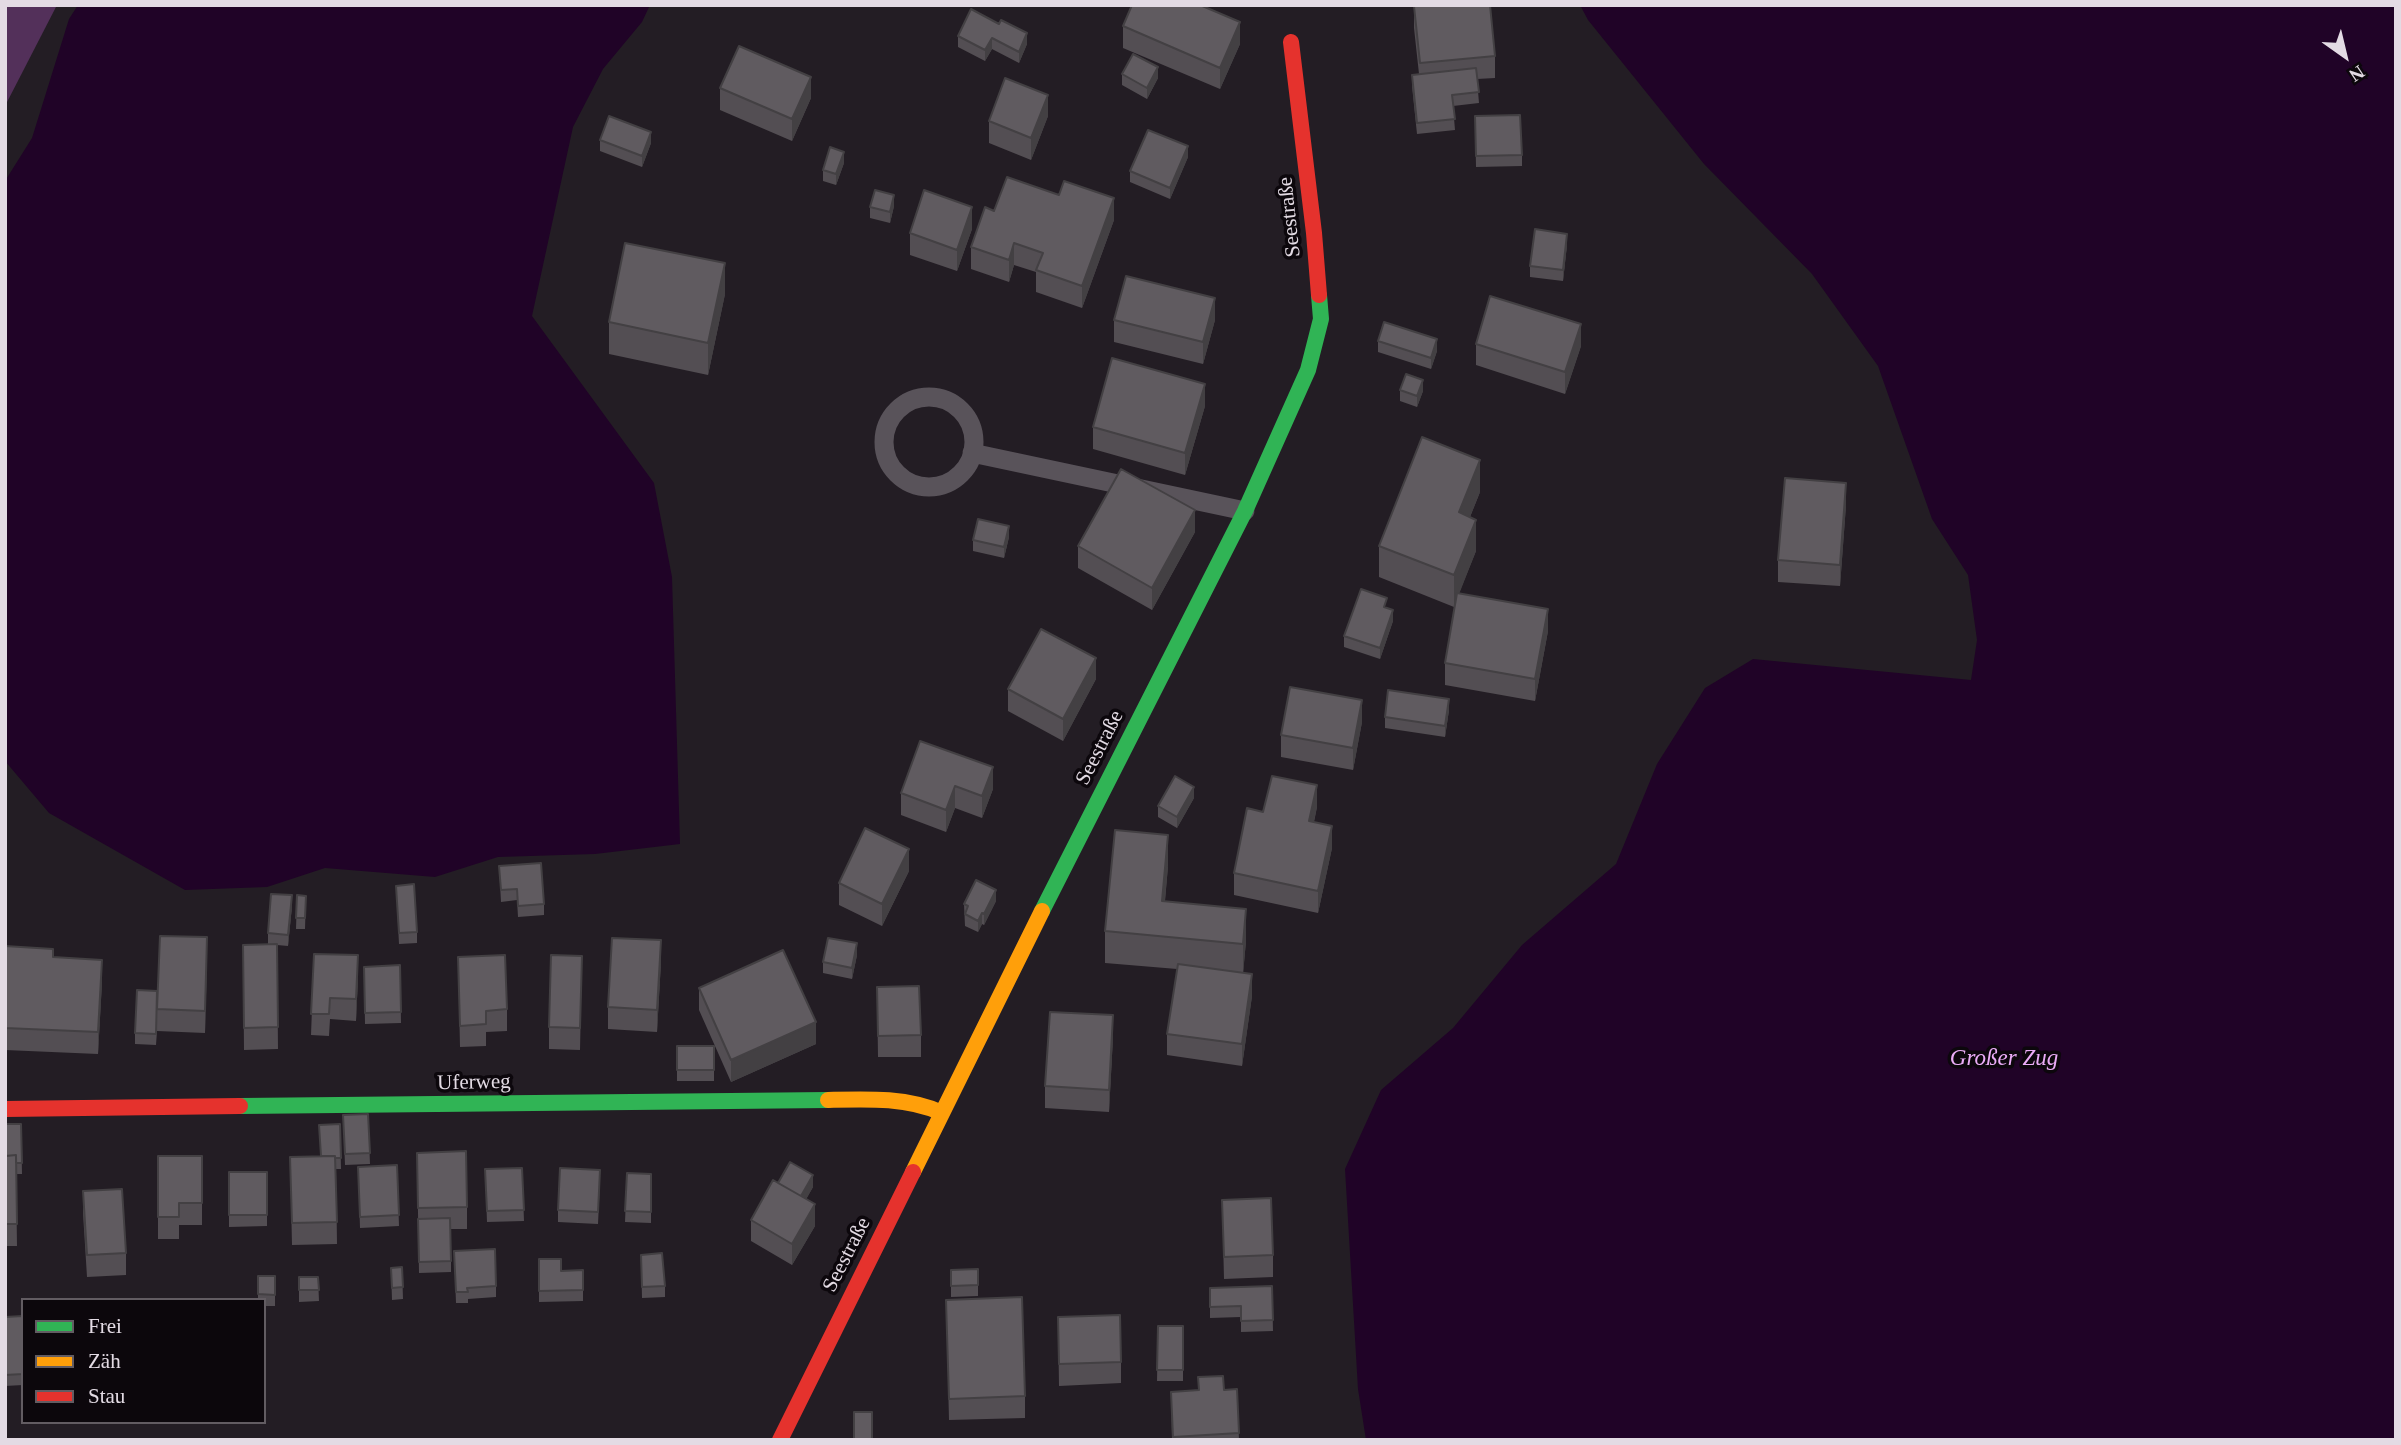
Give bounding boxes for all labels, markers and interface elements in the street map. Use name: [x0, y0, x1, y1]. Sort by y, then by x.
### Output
north arrow: [2310, 21, 2380, 91]
text: N: [2345, 61, 2369, 86]
street label: Seestraße: [1273, 176, 1307, 258]
street label: Seestraße: [1071, 706, 1129, 790]
water label: Großer Zug: [1950, 1045, 2058, 1073]
street label: Uferweg: [437, 1070, 511, 1096]
street label: Seestraße: [818, 1213, 876, 1297]
legend: [21, 1298, 266, 1424]
text: Frei: [88, 1314, 122, 1338]
text: Zäh: [88, 1349, 121, 1373]
text: Stau: [88, 1384, 125, 1408]

